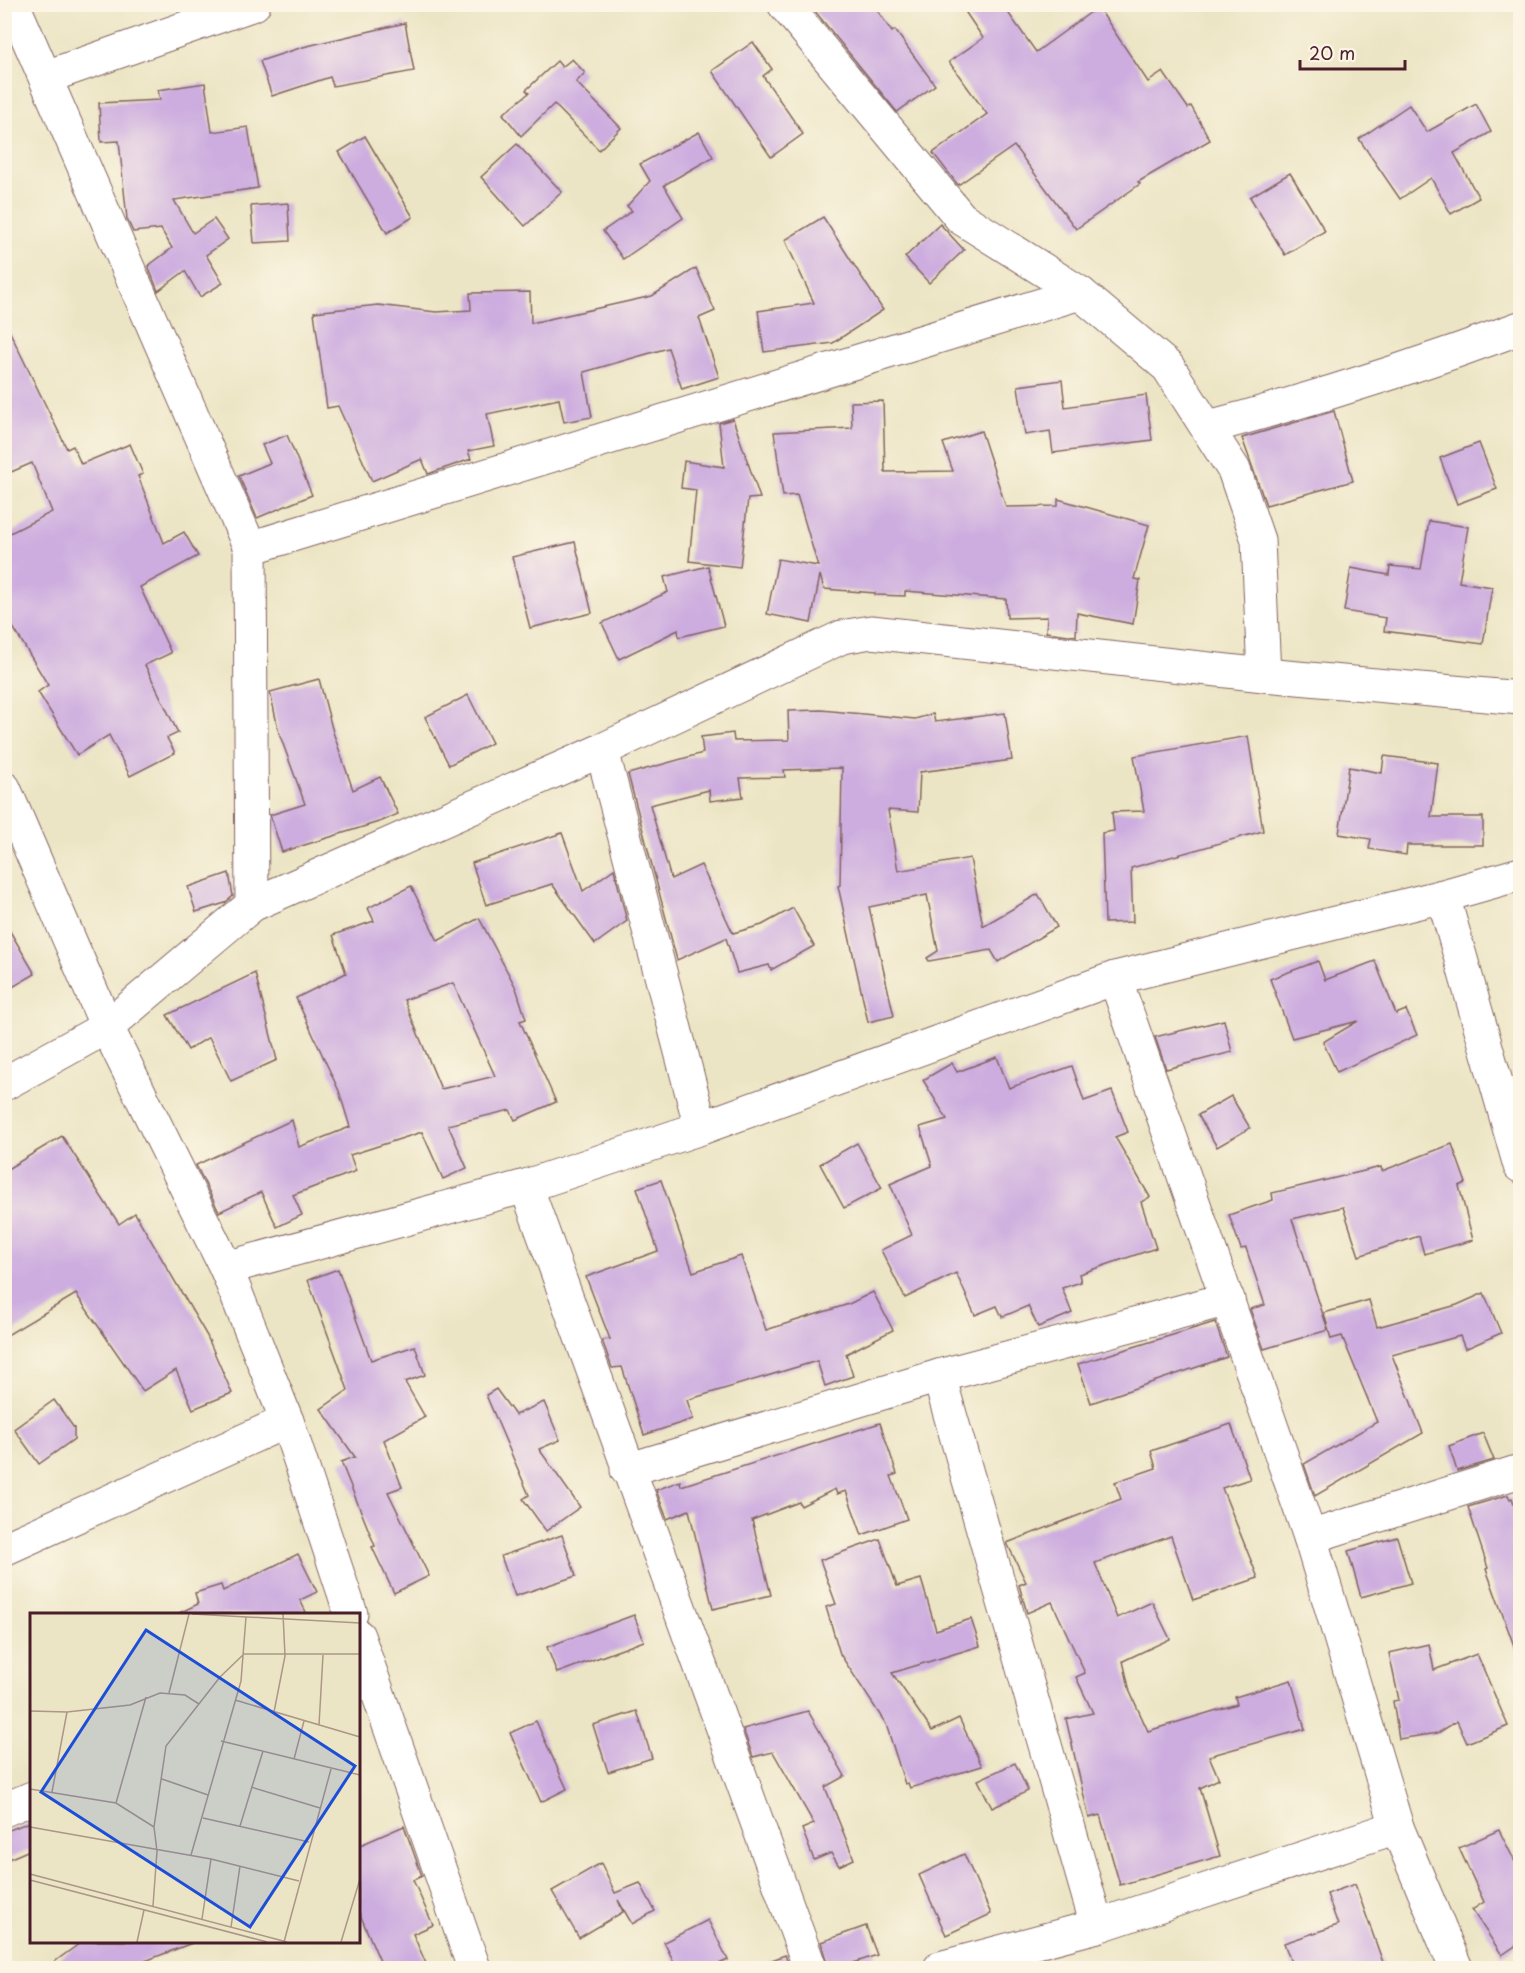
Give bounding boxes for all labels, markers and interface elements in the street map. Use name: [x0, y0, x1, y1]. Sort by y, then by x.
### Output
scale bar: [1300, 33, 1405, 71]
text: 20 m: [1309, 39, 1355, 66]
inset map: [30, 1613, 360, 1943]

